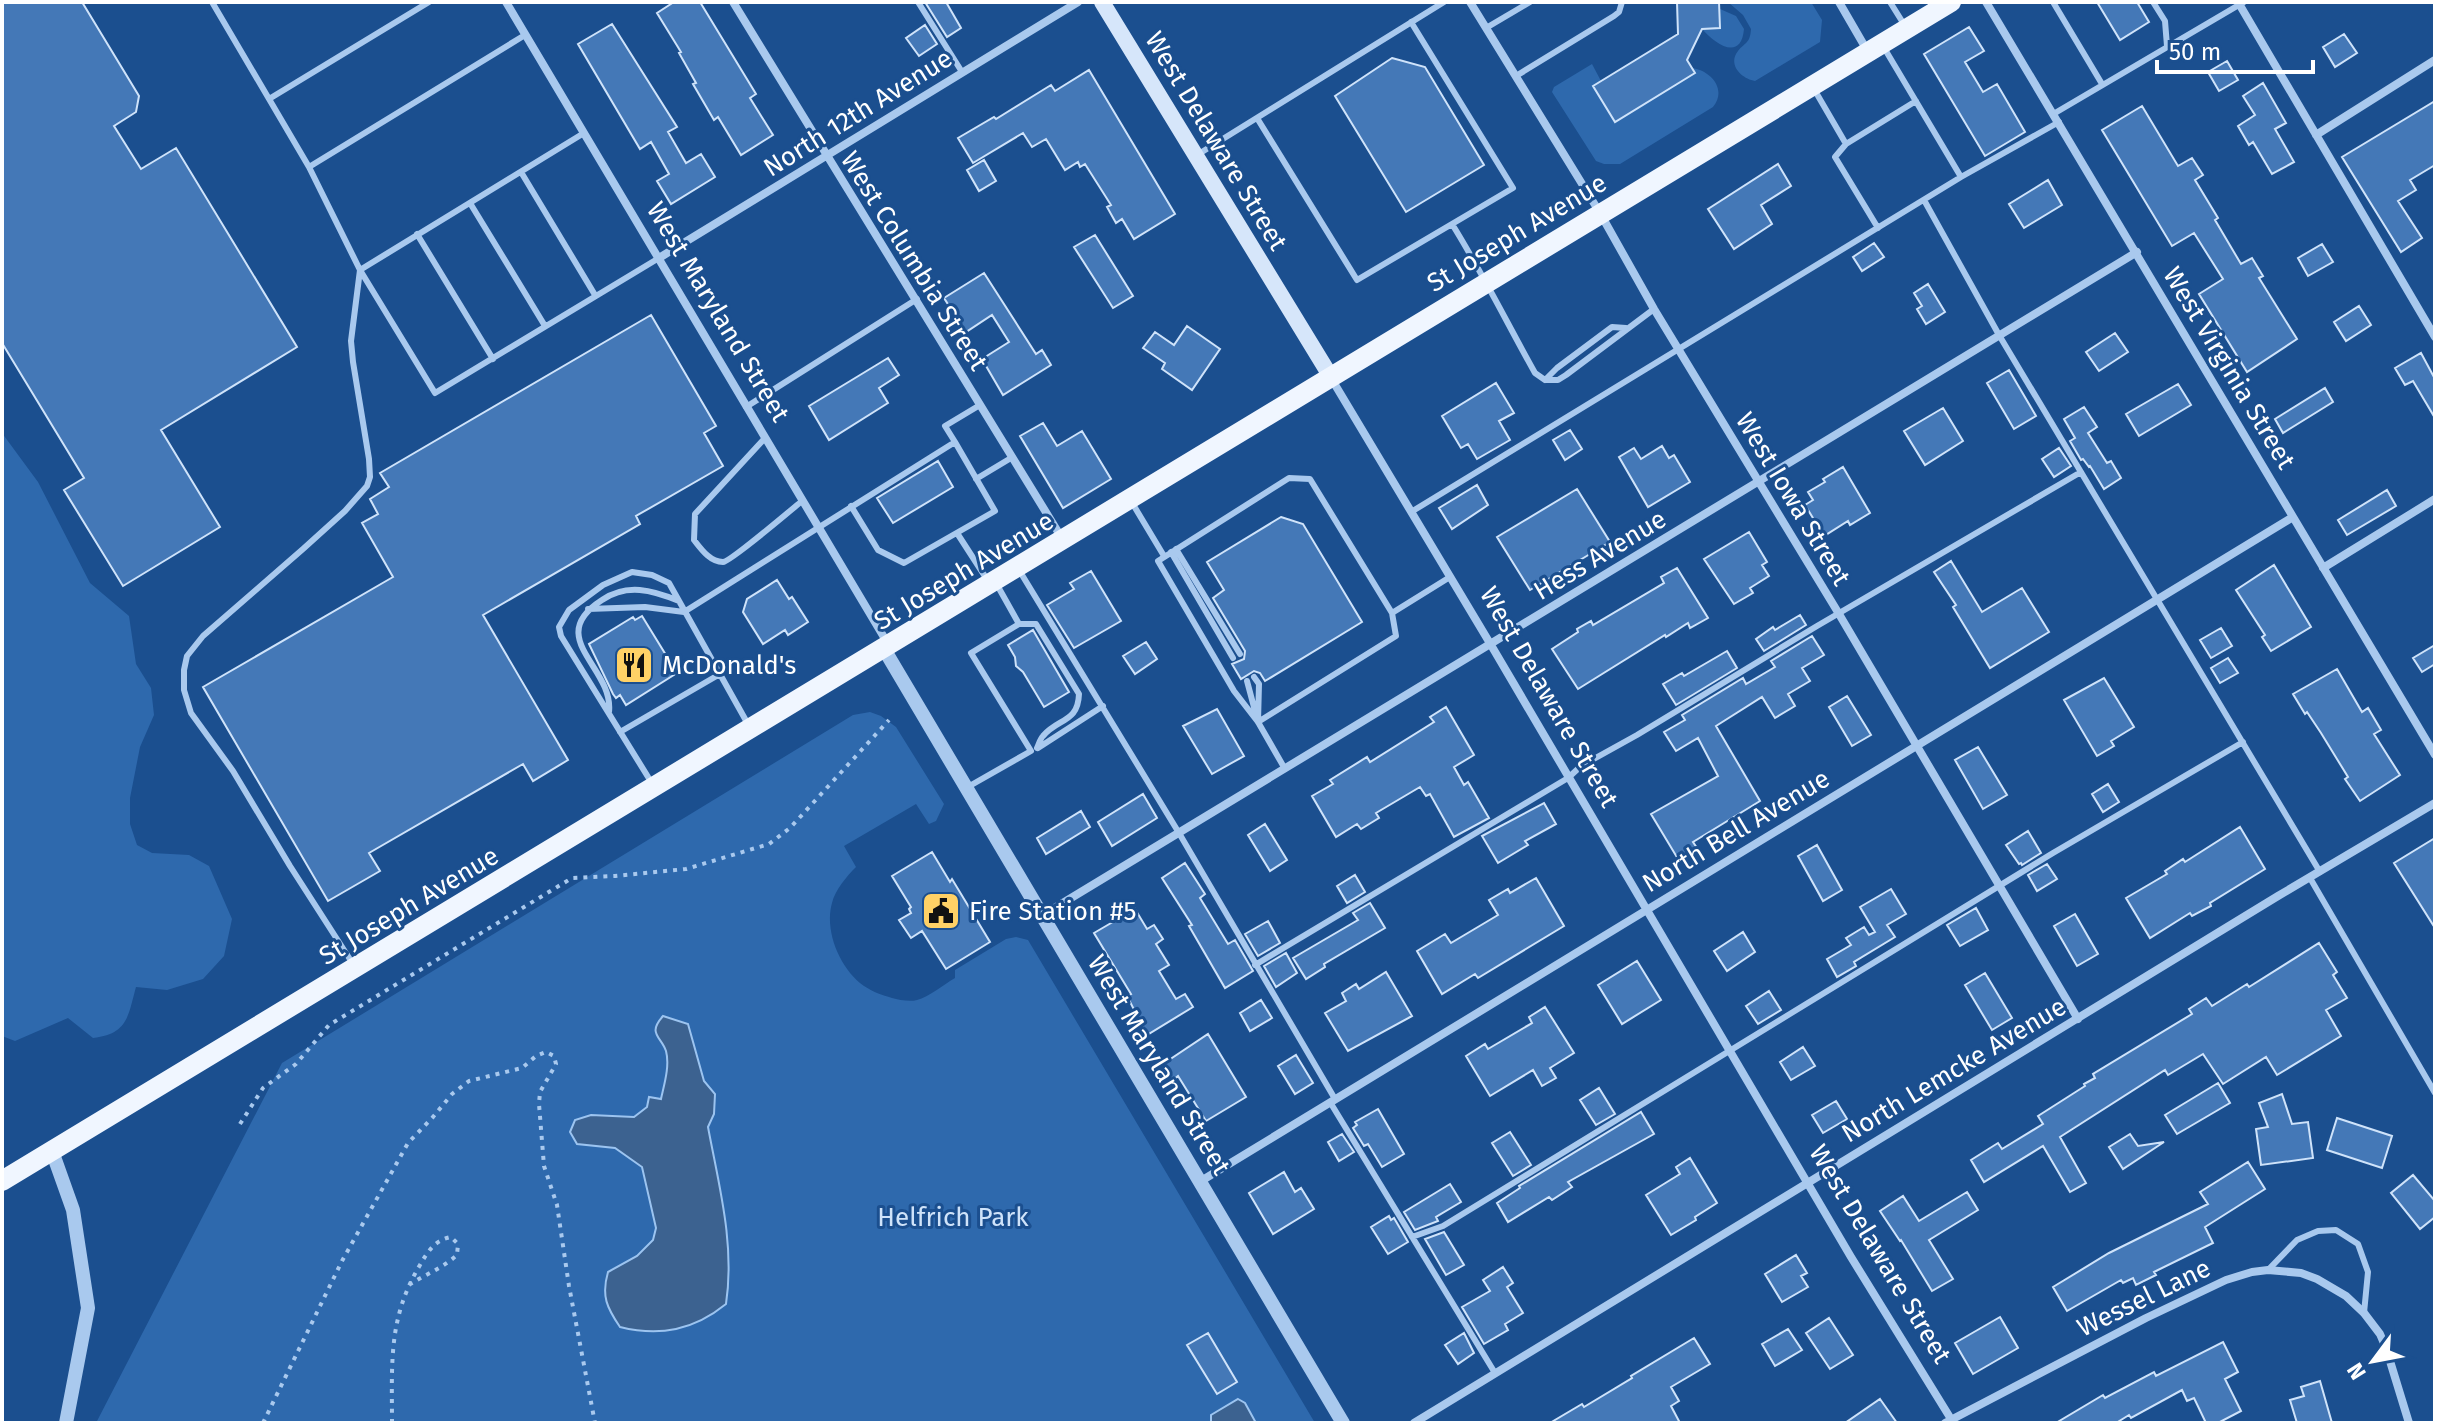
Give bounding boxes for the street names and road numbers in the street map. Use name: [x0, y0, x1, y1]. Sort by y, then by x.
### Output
street label: West Delaware Street: [1138, 26, 1294, 256]
street label: North 12th Avenue: [758, 43, 958, 183]
street label: West Columbia Street: [834, 146, 994, 377]
street label: St Joseph Avenue: [1422, 167, 1612, 299]
street label: West Maryland Street: [640, 197, 796, 428]
street label: West Virginia Street: [2156, 261, 2302, 475]
street label: West Iowa Street: [1729, 407, 1857, 592]
street label: Hess Avenue: [1528, 503, 1672, 607]
street label: St Joseph Avenue: [869, 505, 1059, 637]
street label: West Delaware Street: [1473, 581, 1625, 813]
street label: North Bell Avenue: [1637, 763, 1835, 899]
street label: St Joseph Avenue: [314, 840, 504, 972]
street label: West Maryland Street: [1081, 950, 1237, 1181]
street label: North Lemcke Avenue: [1836, 991, 2072, 1149]
street label: West Delaware Street: [1802, 1139, 1958, 1369]
street label: Wessel Lane: [2072, 1252, 2216, 1344]

